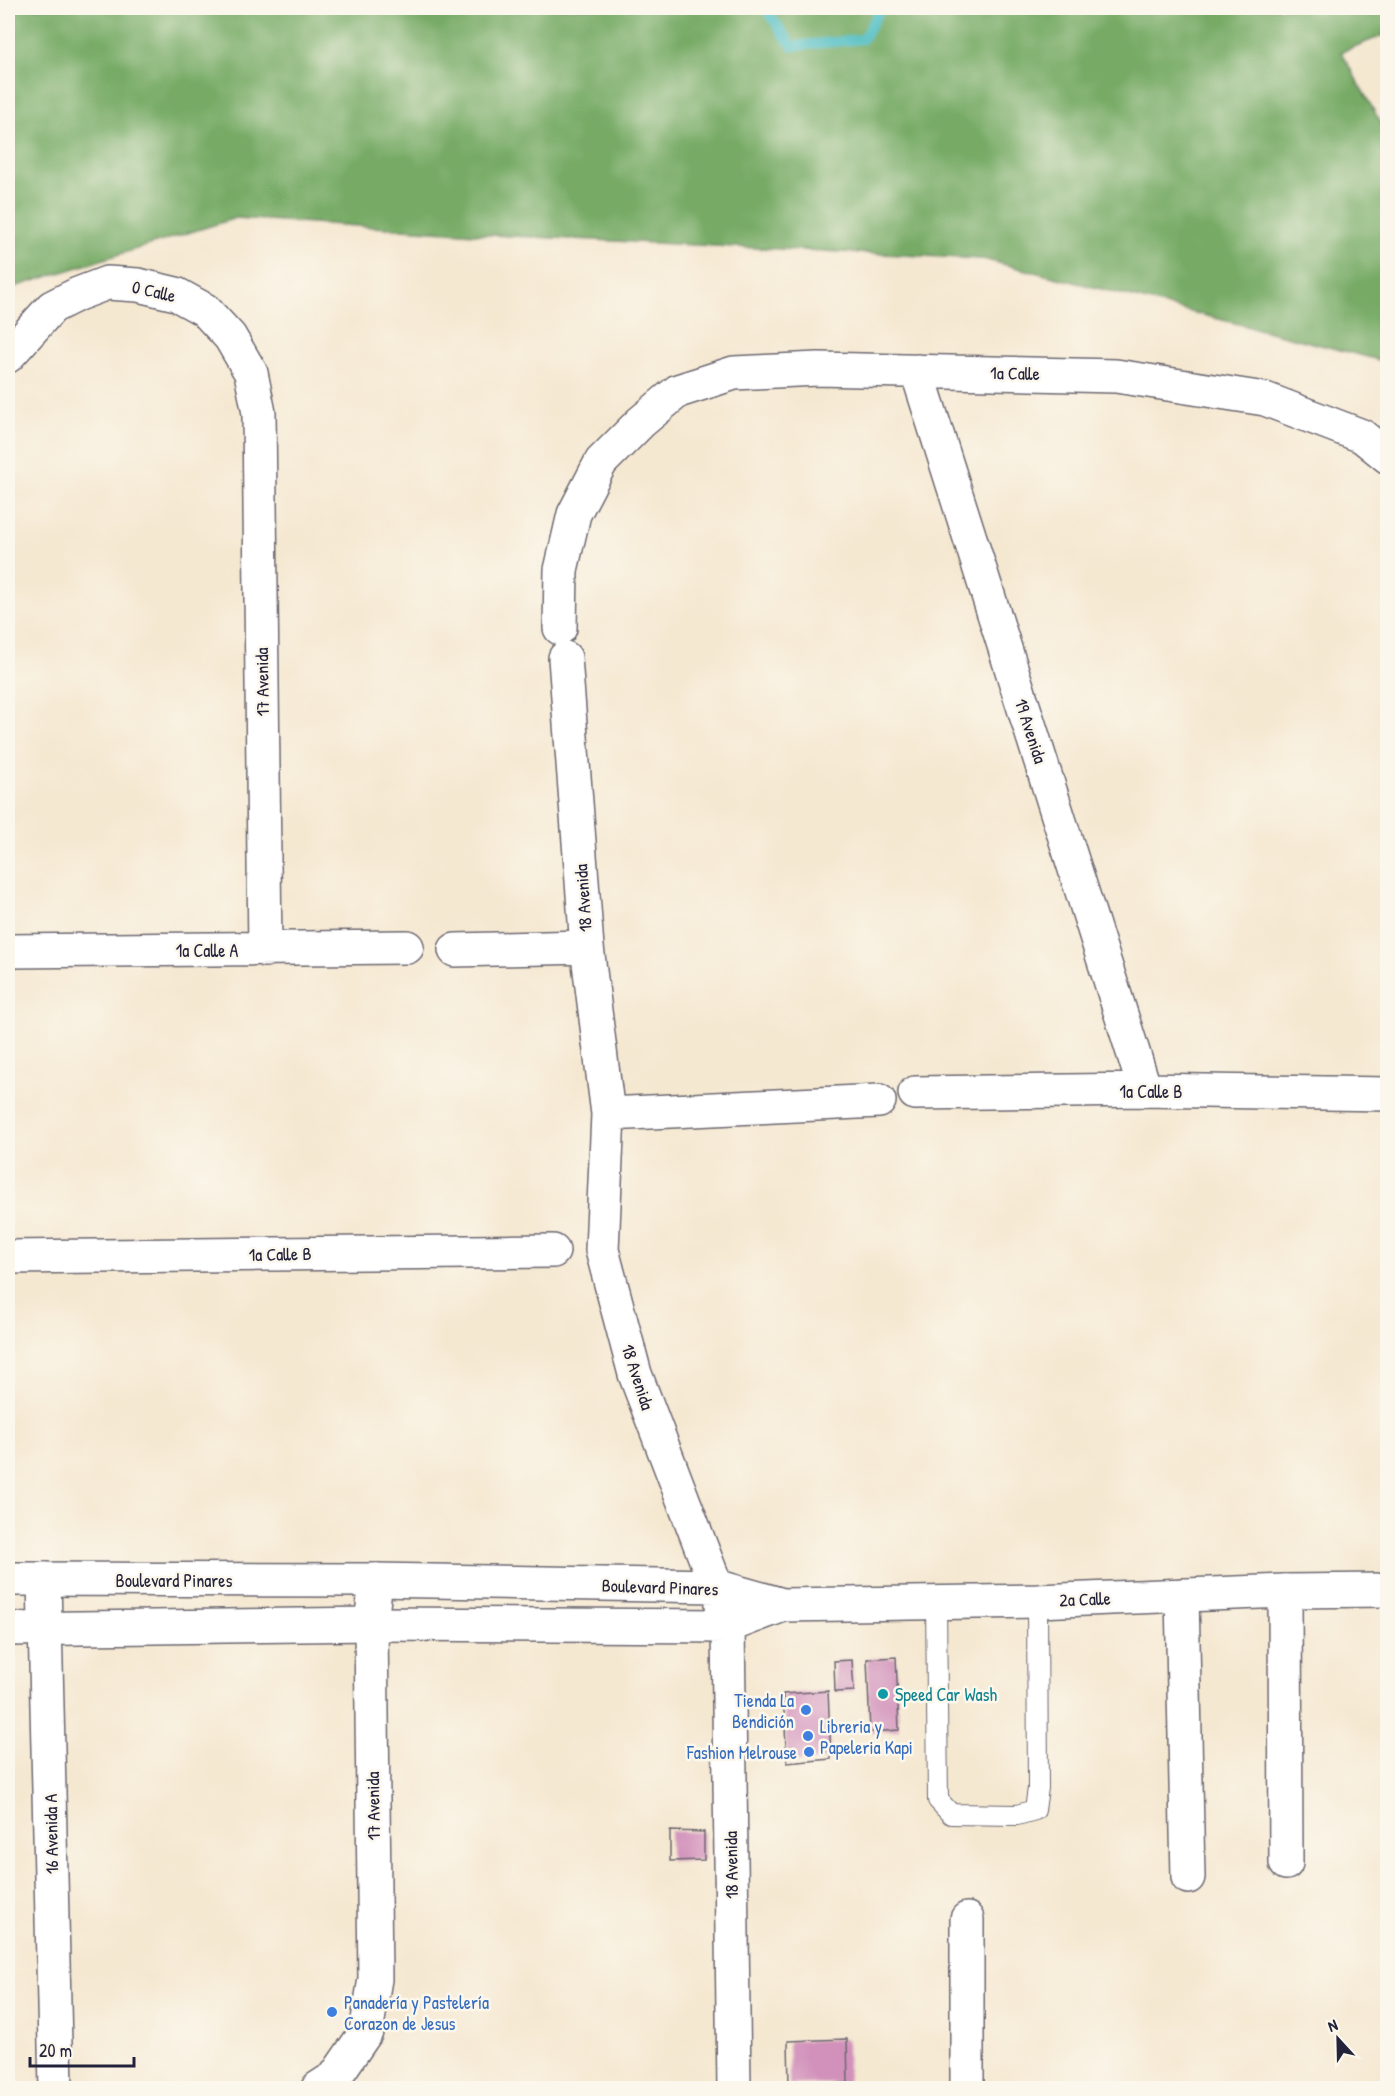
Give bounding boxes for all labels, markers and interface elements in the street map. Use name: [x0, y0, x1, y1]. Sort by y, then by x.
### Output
street label: 0 Calle: [130, 274, 178, 308]
street label: 1a Calle: [990, 360, 1040, 386]
street label: 17 Avenida: [249, 647, 275, 717]
street label: 19 Avenida: [1009, 695, 1053, 767]
street label: 18 Avenida: [568, 863, 598, 933]
street label: 1a Calle A: [176, 938, 238, 963]
street label: 1a Calle B: [1120, 1079, 1182, 1104]
street label: 1a Calle B: [248, 1241, 312, 1267]
street label: 18 Avenida: [616, 1341, 660, 1413]
street label: Boulevard Pinares: [116, 1568, 232, 1593]
street label: Boulevard Pinares: [601, 1572, 719, 1602]
street label: 2a Calle: [1059, 1586, 1111, 1612]
place label: Speed Car Wash: [895, 1682, 998, 1707]
marker: Speed Car Wash: [876, 1687, 890, 1701]
place label: Tienda La Bendición: [732, 1688, 794, 1734]
marker: Tienda La Bendición: [799, 1703, 813, 1717]
place label: Libreria y Papeleria Kapi: [820, 1714, 913, 1760]
marker: Libreria y Papeleria Kapi: [801, 1729, 815, 1743]
place label: Fashion Melrouse: [686, 1740, 797, 1765]
marker: Fashion Melrouse: [802, 1745, 816, 1759]
street label: 17 Avenida: [360, 1771, 386, 1841]
street label: 16 Avenida A: [38, 1793, 64, 1874]
street label: 18 Avenida: [718, 1831, 744, 1899]
place label: Panadería y Pastelería Corazon de Jesus: [344, 1990, 489, 2036]
marker: Panadería y Pastelería Corazon de Jesus: [325, 2005, 339, 2019]
north arrow: [1308, 2009, 1368, 2069]
text: N: [1324, 2013, 1341, 2037]
scale bar: [30, 2030, 134, 2068]
text: 20 m: [39, 2038, 72, 2063]

